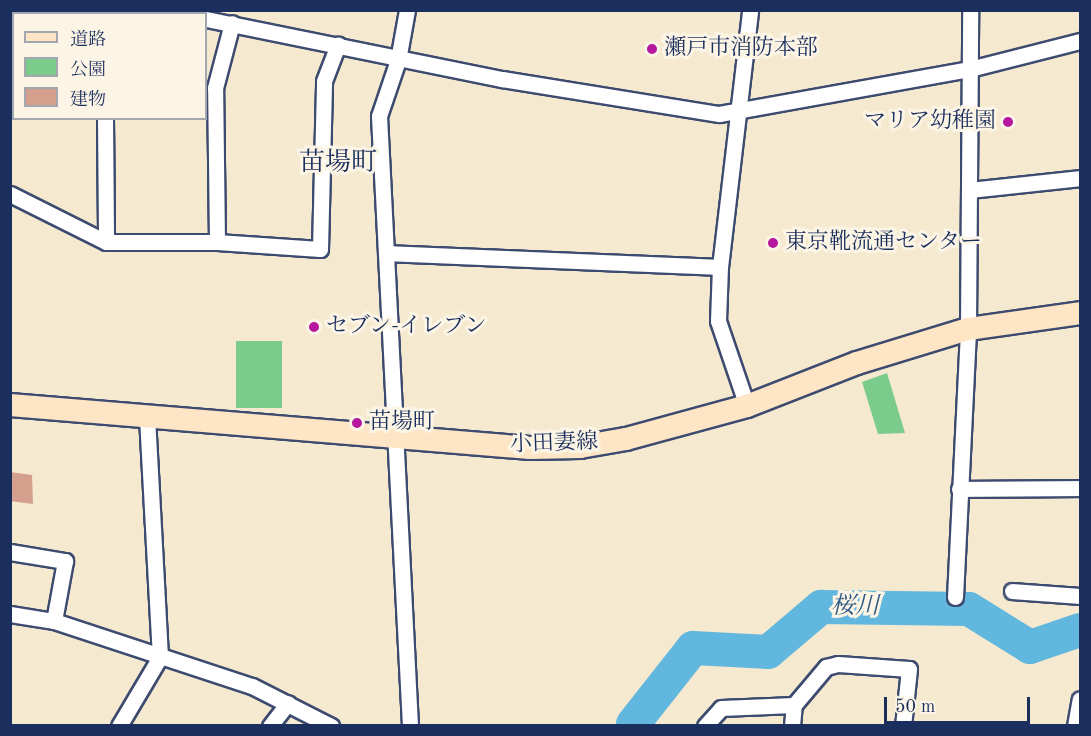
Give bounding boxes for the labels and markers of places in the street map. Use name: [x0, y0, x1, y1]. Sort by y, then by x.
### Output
place label: 瀬戸市消防本部: [664, 36, 818, 62]
marker: 瀬戸市消防本部: [645, 42, 659, 56]
place label: マリア幼稚園: [864, 109, 996, 135]
marker: マリア幼稚園: [1001, 115, 1015, 129]
place label: 東京靴流通センター: [785, 230, 983, 256]
marker: 東京靴流通センター: [766, 236, 780, 250]
place label: セブン-イレブン: [326, 314, 488, 340]
marker: セブン-イレブン: [307, 320, 321, 334]
place label: 苗場町: [369, 410, 435, 436]
marker: 苗場町: [350, 416, 364, 430]

